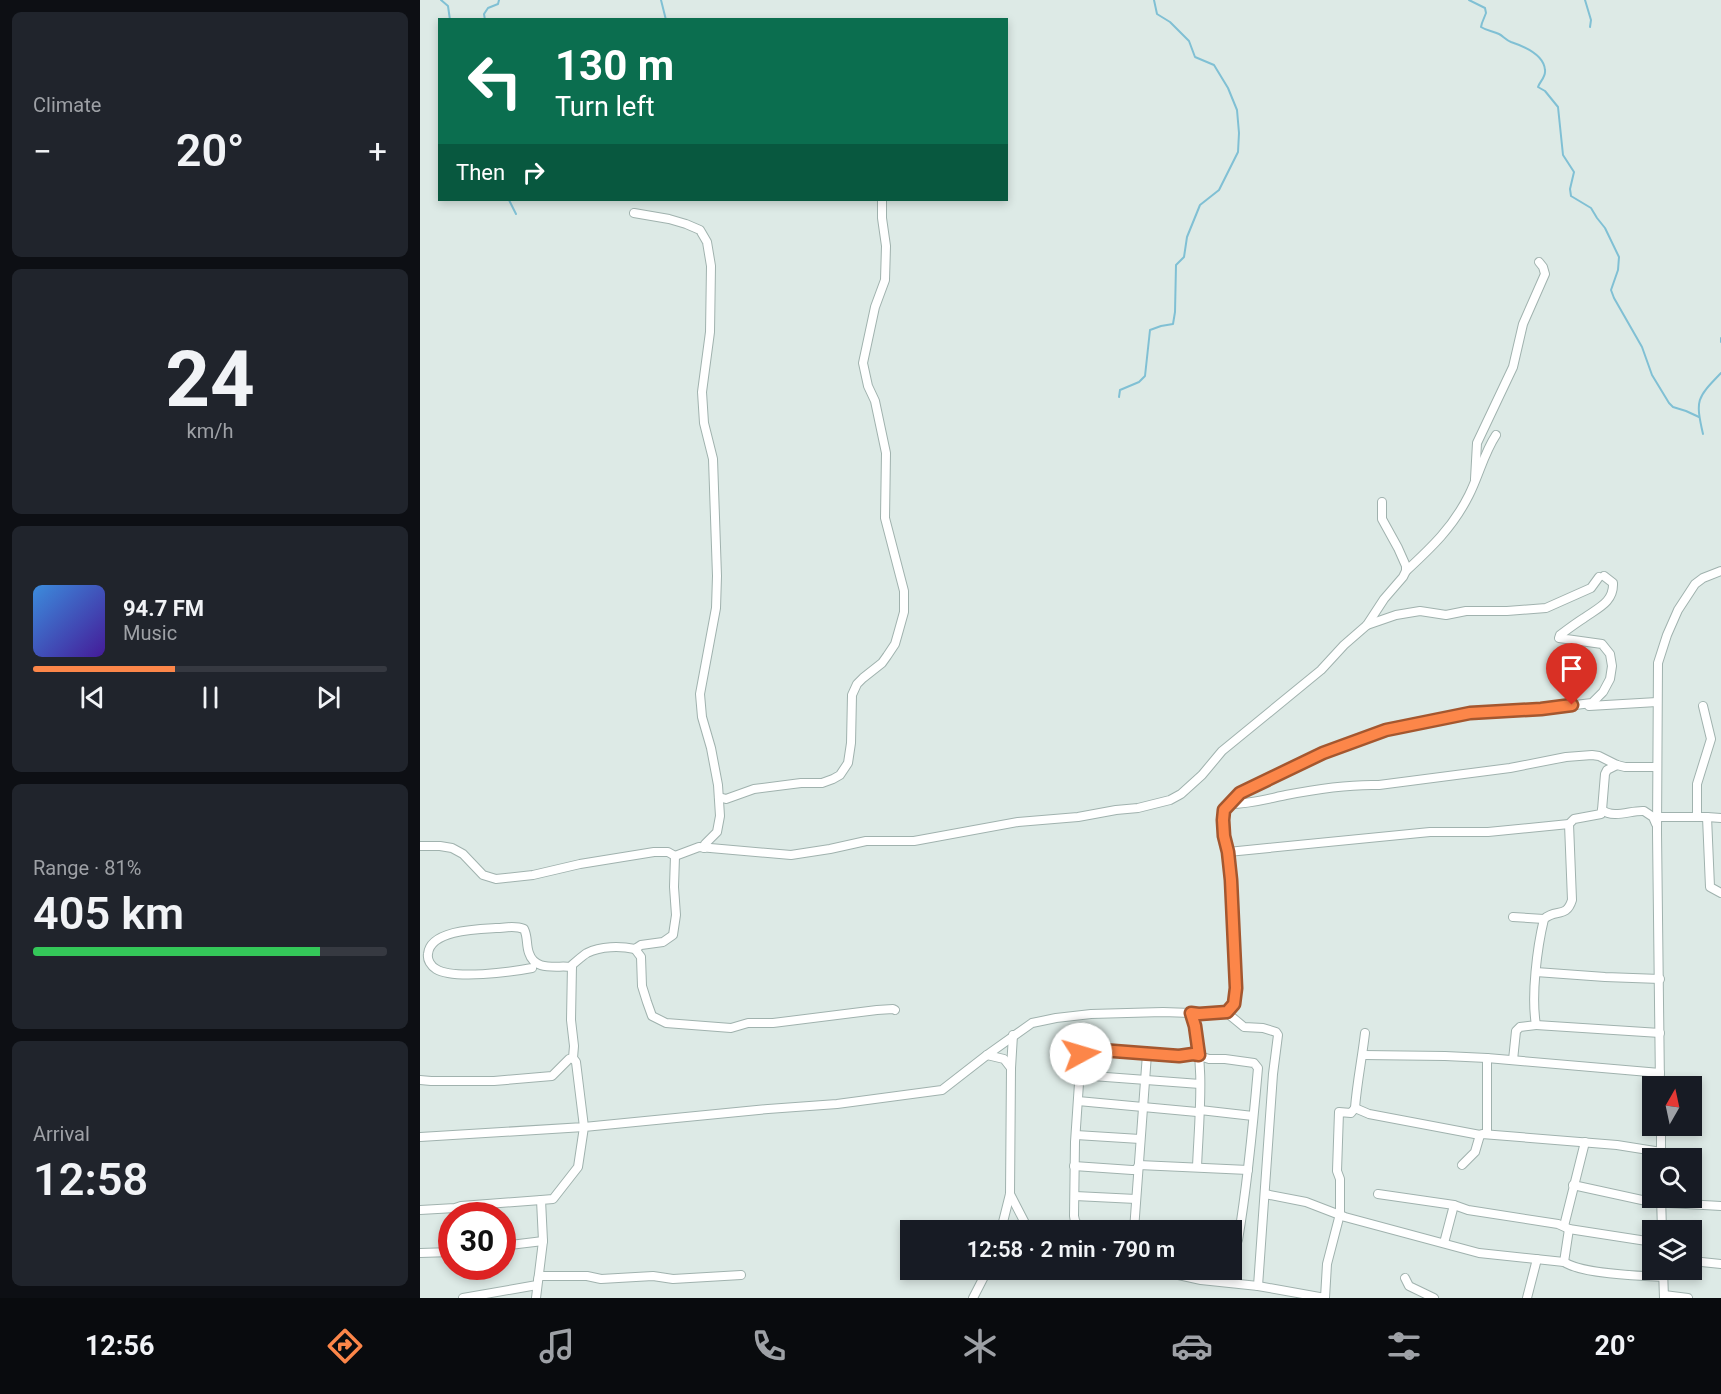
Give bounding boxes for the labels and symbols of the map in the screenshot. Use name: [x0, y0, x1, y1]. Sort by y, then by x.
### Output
pin: [1546, 643, 1597, 705]
position arrow: [1049, 1022, 1113, 1086]
north arrow: [1642, 1076, 1702, 1136]
speed limit sign: 30: [438, 1202, 516, 1280]

